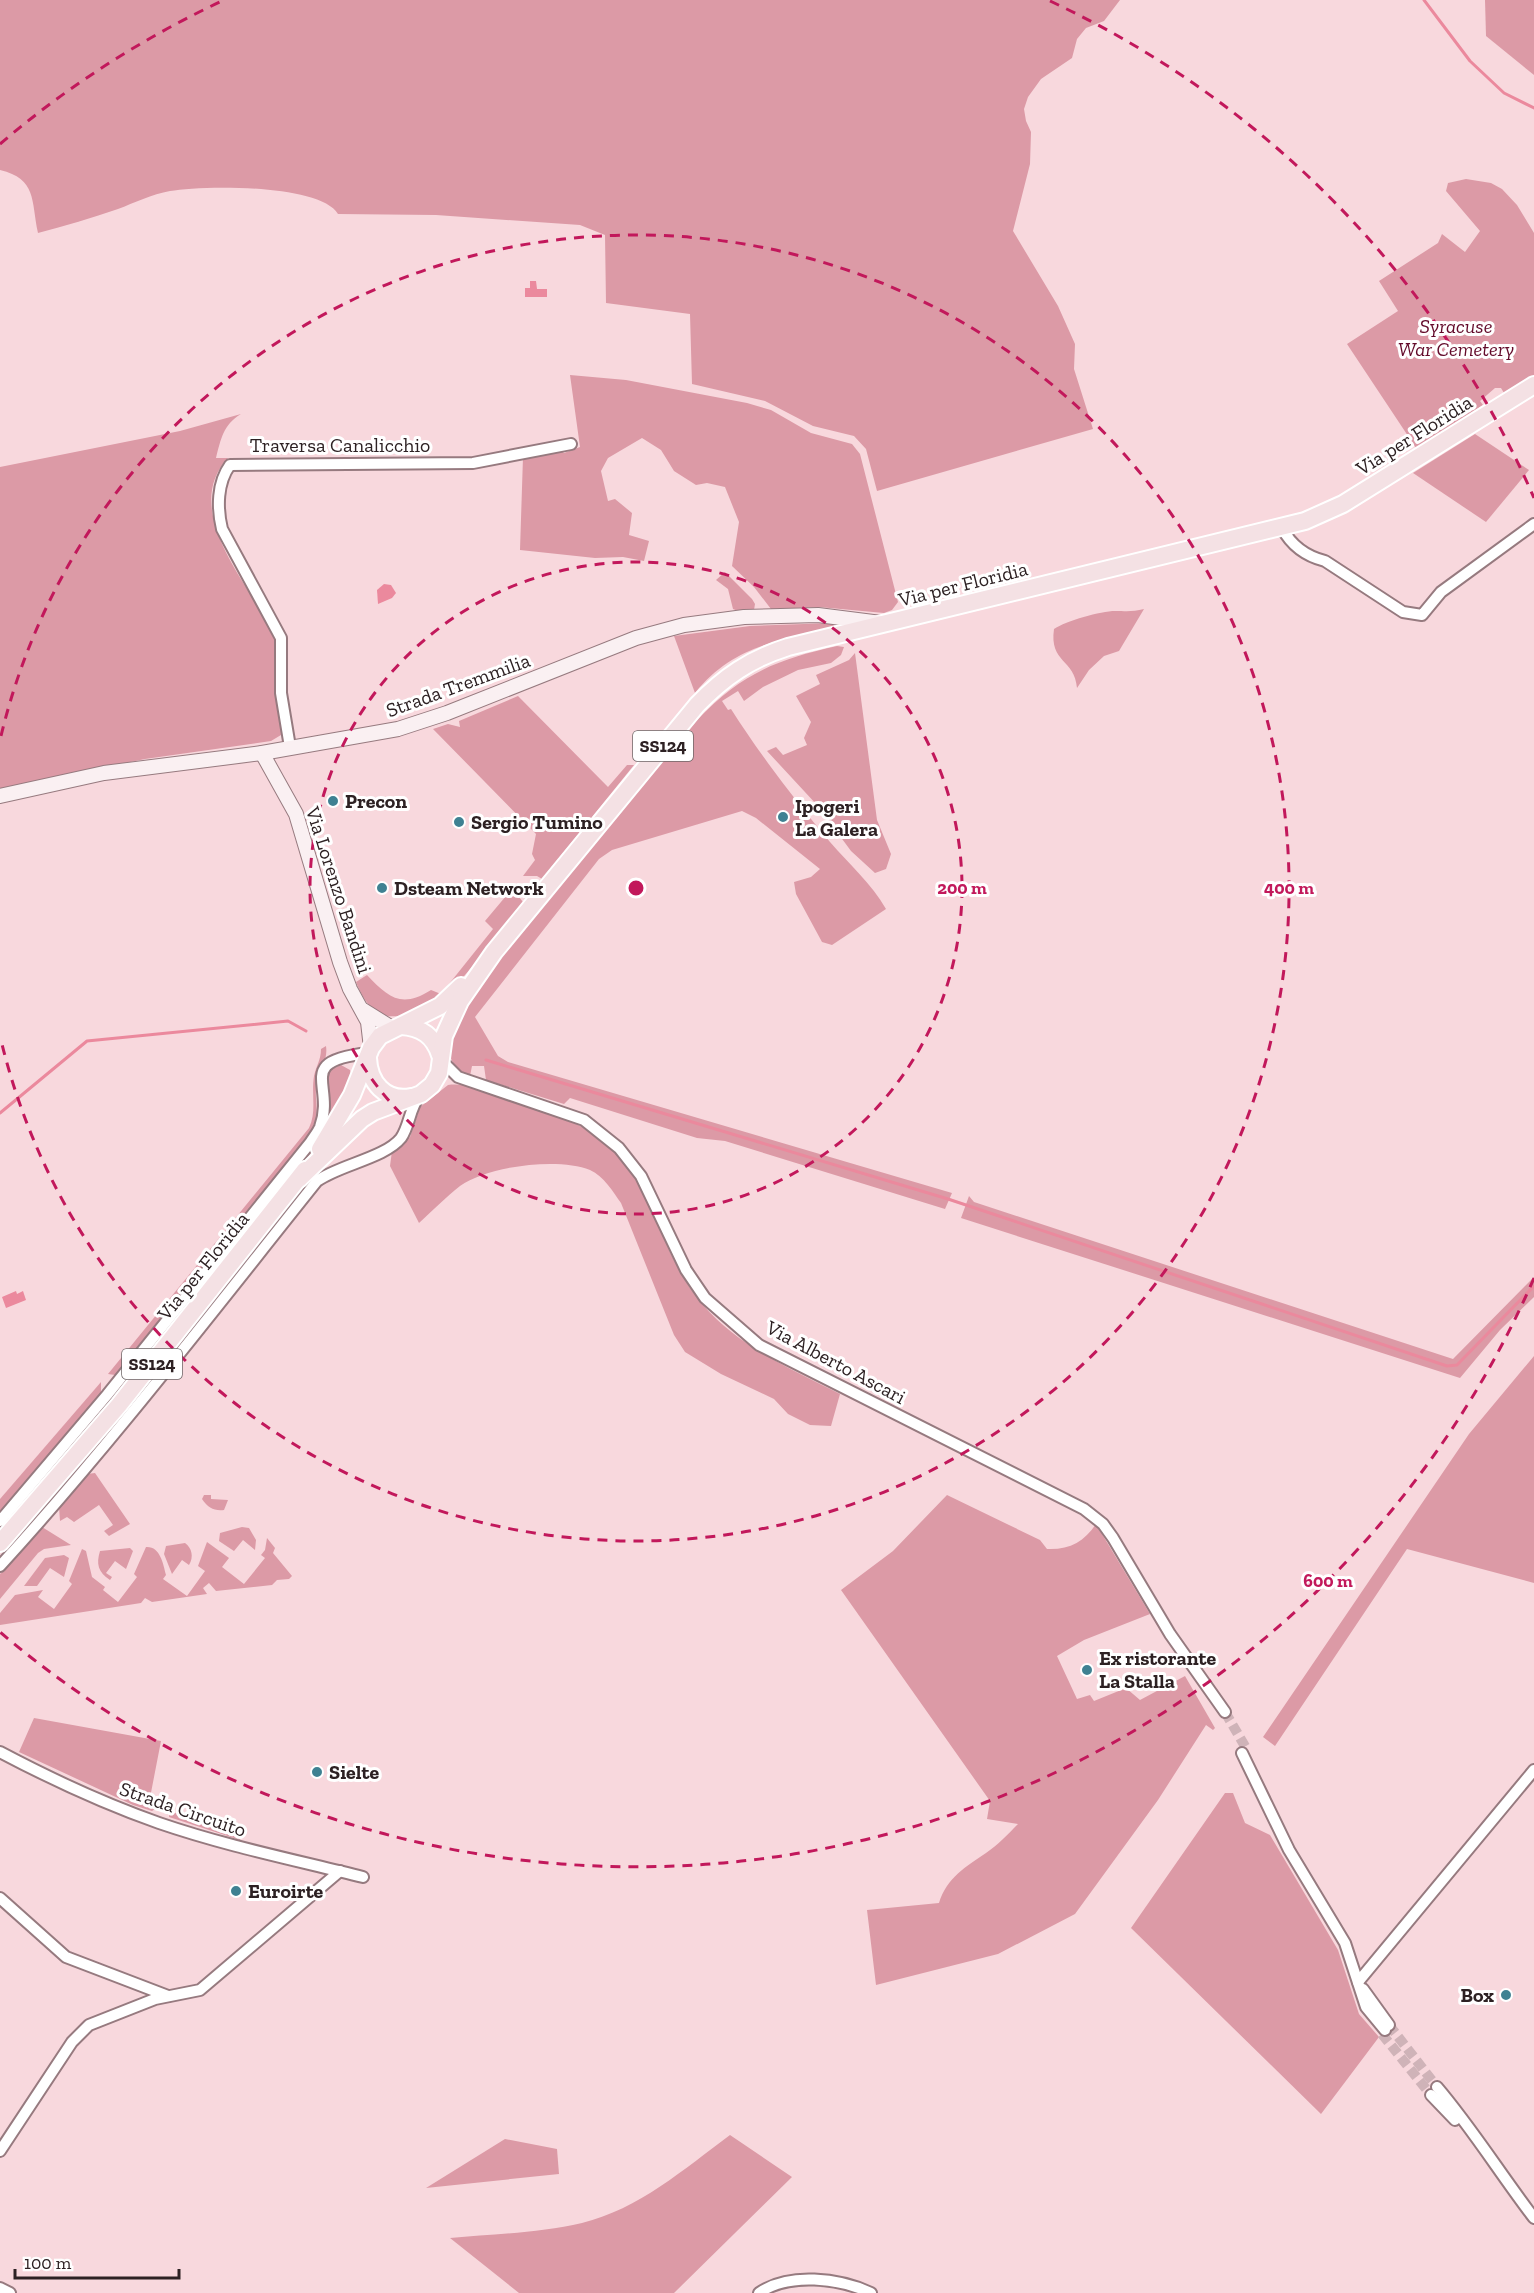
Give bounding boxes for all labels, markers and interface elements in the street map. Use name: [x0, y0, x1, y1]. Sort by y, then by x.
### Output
park label: Syracuse War Cemetery: [1398, 314, 1514, 361]
street label: Via per Floridia: [1351, 390, 1477, 481]
street label: Traversa Canalicchio: [250, 433, 430, 457]
street label: Via per Floridia: [895, 556, 1030, 612]
street label: Strada Tremmilia: [383, 648, 534, 722]
road number: SS124: [633, 731, 693, 761]
place label: Precon: [345, 789, 407, 813]
marker: Precon: [326, 794, 340, 808]
place label: Ipogeri La Galera: [795, 794, 878, 841]
street label: Via Lorenzo Bandini: [300, 803, 377, 977]
place label: Sergio Tumino: [471, 810, 603, 834]
marker: Ipogeri La Galera: [776, 810, 790, 824]
marker: Sergio Tumino: [452, 815, 466, 829]
place label: Dsteam Network: [394, 876, 543, 900]
text: 200 m: [937, 877, 987, 899]
text: 400 m: [1264, 877, 1314, 899]
centre of rings: [626, 878, 646, 898]
marker: Dsteam Network: [375, 881, 389, 895]
street label: Via per Floridia: [151, 1207, 254, 1326]
street label: Via Alberto Ascari: [761, 1315, 910, 1409]
road number: SS124: [122, 1349, 182, 1379]
text: 600 m: [1303, 1570, 1353, 1592]
place label: Ex ristorante La Stalla: [1099, 1646, 1216, 1693]
marker: Ex ristorante La Stalla: [1080, 1663, 1094, 1677]
place label: Sielte: [329, 1760, 379, 1784]
marker: Sielte: [310, 1765, 324, 1779]
street label: Strada Circuito: [117, 1776, 249, 1842]
place label: Euroirte: [248, 1879, 324, 1903]
marker: Euroirte: [229, 1884, 243, 1898]
place label: Box: [1461, 1983, 1494, 2007]
marker: Box: [1499, 1988, 1513, 2002]
scale bar: [15, 2242, 178, 2280]
text: 100 m: [24, 2252, 72, 2274]

